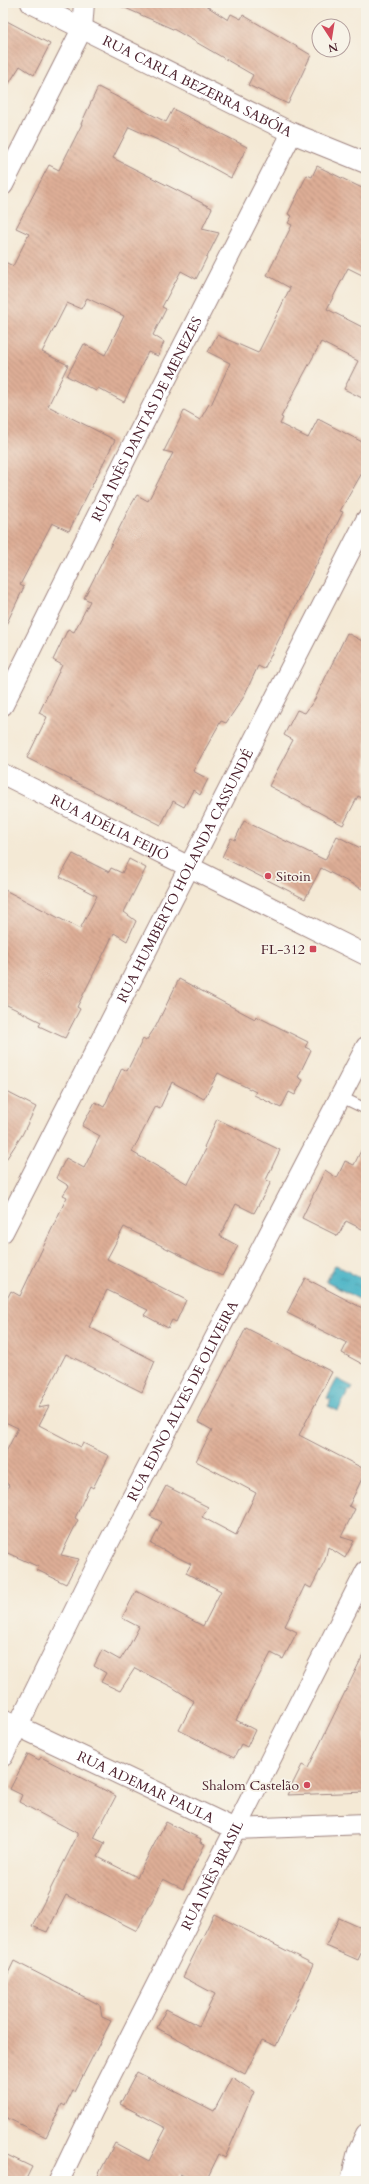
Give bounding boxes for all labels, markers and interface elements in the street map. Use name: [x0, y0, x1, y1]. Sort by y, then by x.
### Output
north arrow: [311, 18, 351, 58]
street label: RUA CARLA BEZERRA SABÓIA: [99, 31, 296, 141]
text: N: [326, 39, 339, 56]
street label: RUA INÊS DANTAS DE MENEZES: [87, 313, 206, 524]
street label: RUA HUMBERTO HOLANDA CASSUNDÉ: [112, 745, 258, 1006]
street label: RUA ADÉLIA FEIJÓ: [48, 790, 172, 865]
place label: Sitoin: [276, 867, 311, 886]
marker: Sitoin: [263, 871, 273, 881]
place label: FL-312: [261, 940, 305, 959]
marker: FL-312: [308, 944, 318, 954]
street label: RUA EDNO ALVES DE OLIVEIRA: [122, 1297, 242, 1504]
street label: RUA ADEMAR PAULA: [74, 1746, 217, 1827]
place label: Shalom Castelão: [202, 1776, 299, 1795]
marker: Shalom Castelão: [302, 1780, 312, 1790]
street label: RUA INÊS BRASIL: [176, 1817, 248, 1933]

